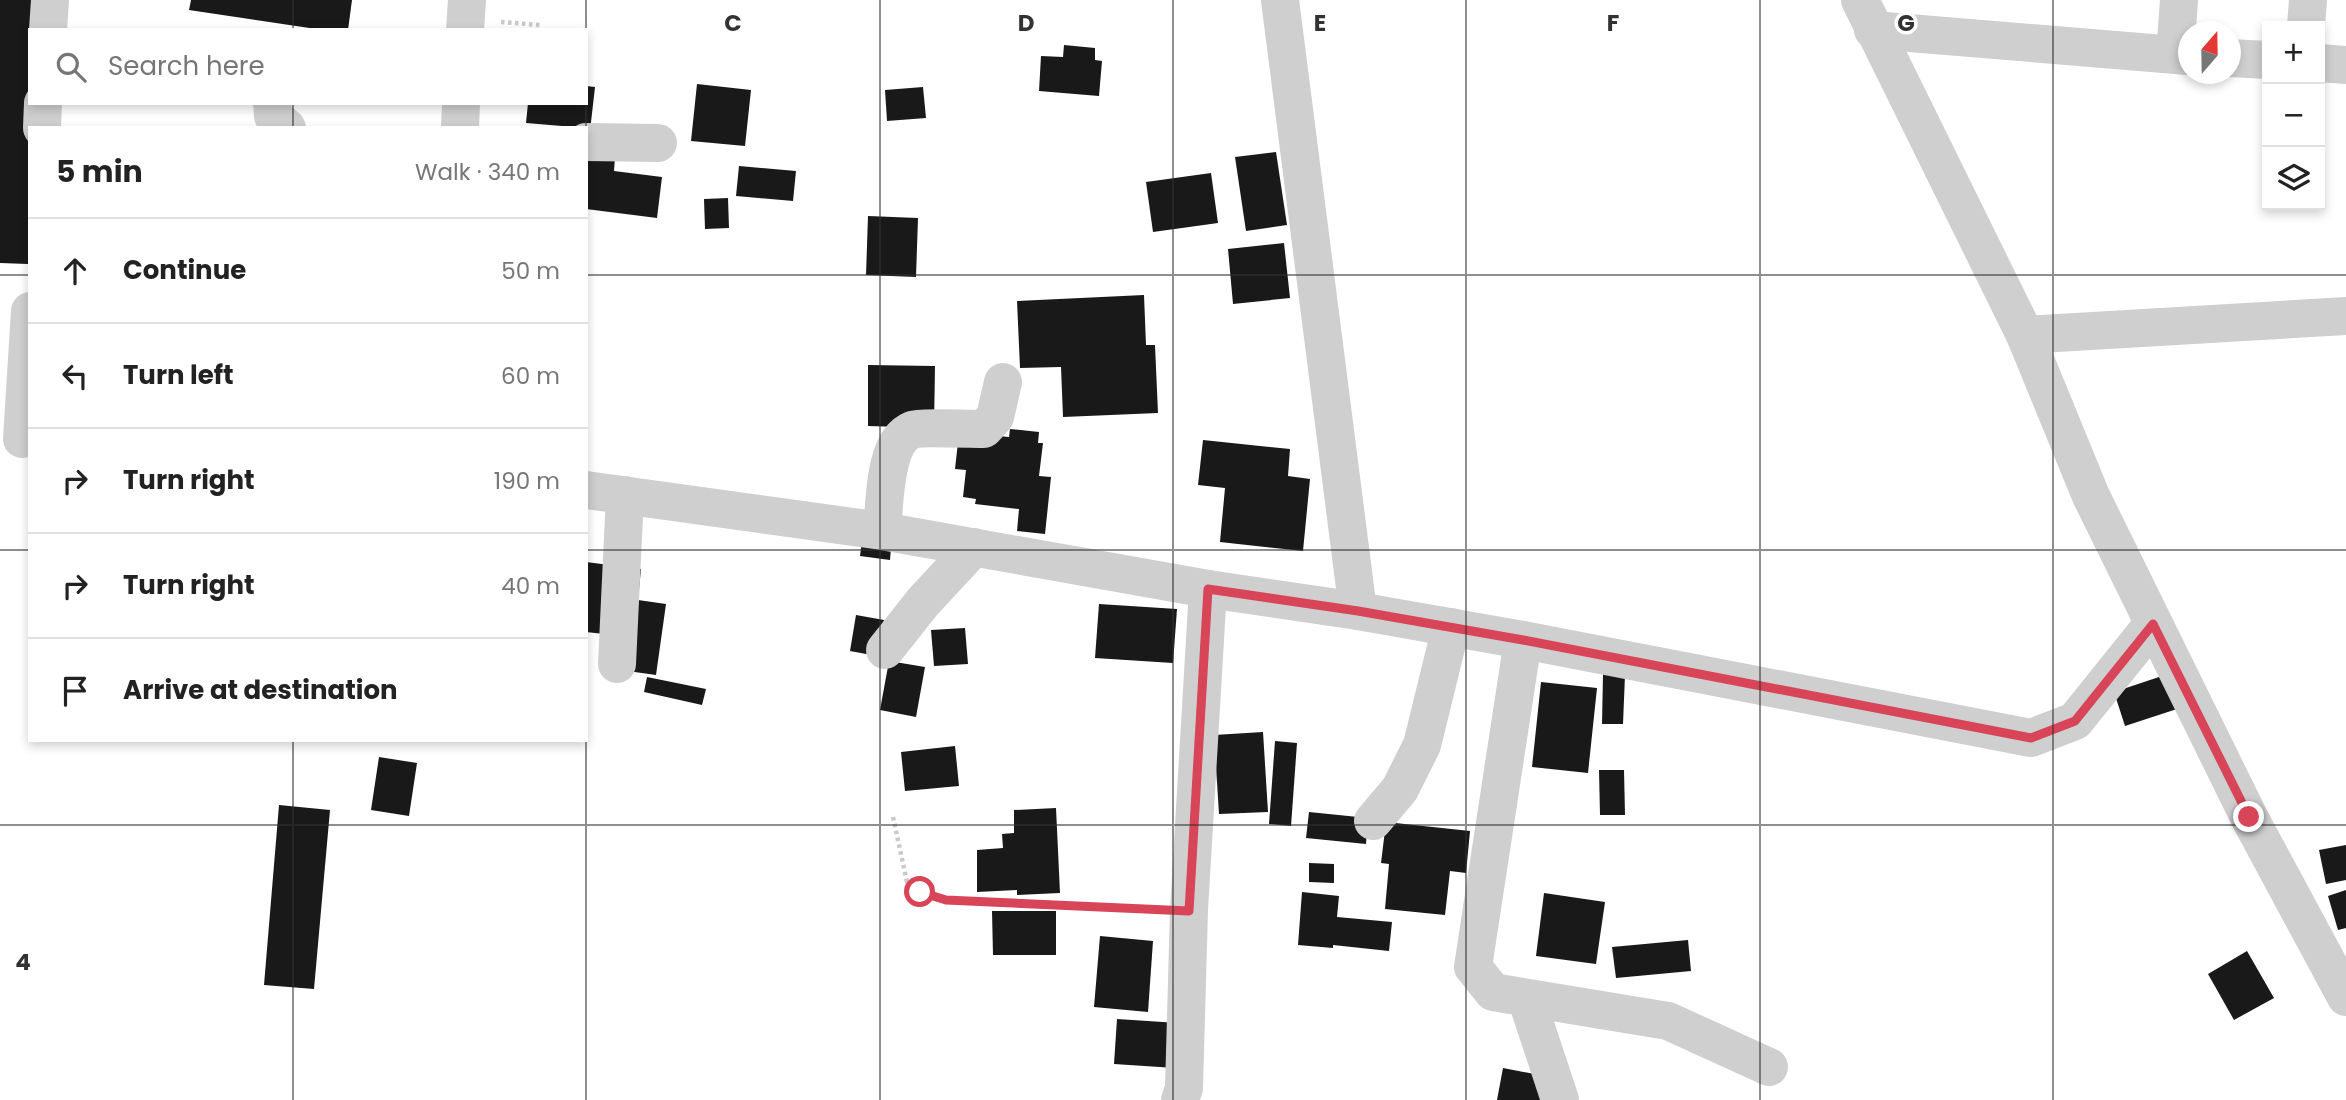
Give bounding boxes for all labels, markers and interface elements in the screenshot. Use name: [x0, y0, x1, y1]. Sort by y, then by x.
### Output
text: C: [724, 7, 742, 39]
text: D: [1018, 7, 1034, 39]
text: E: [1314, 7, 1326, 39]
text: F: [1607, 7, 1619, 39]
text: G: [1897, 7, 1915, 39]
north arrow: [2178, 21, 2241, 84]
map controls: [2262, 21, 2325, 210]
button: +: [2262, 21, 2325, 84]
search box: [28, 28, 588, 105]
icon: search: [52, 48, 90, 86]
text: Search here: [108, 48, 265, 84]
button: −: [2262, 84, 2325, 147]
button: layers: [2262, 147, 2325, 210]
text: 5 min: [56, 150, 143, 193]
text: Walk · 340 m: [415, 156, 560, 188]
icon: ahead: [56, 252, 94, 290]
text: Continue: [123, 252, 246, 288]
text: 50 m: [501, 255, 560, 287]
icon: left: [56, 357, 94, 395]
text: Turn left: [123, 357, 234, 393]
text: 60 m: [501, 360, 560, 392]
icon: right: [56, 462, 94, 500]
text: Turn right: [123, 462, 255, 498]
text: 190 m: [494, 465, 560, 497]
icon: right: [56, 567, 94, 605]
text: Turn right: [123, 567, 255, 603]
text: 40 m: [501, 570, 560, 602]
icon: arrive: [56, 672, 94, 710]
text: Arrive at destination: [123, 672, 398, 708]
route end: [2233, 801, 2264, 832]
route start: [904, 876, 935, 907]
text: 4: [15, 946, 31, 978]

